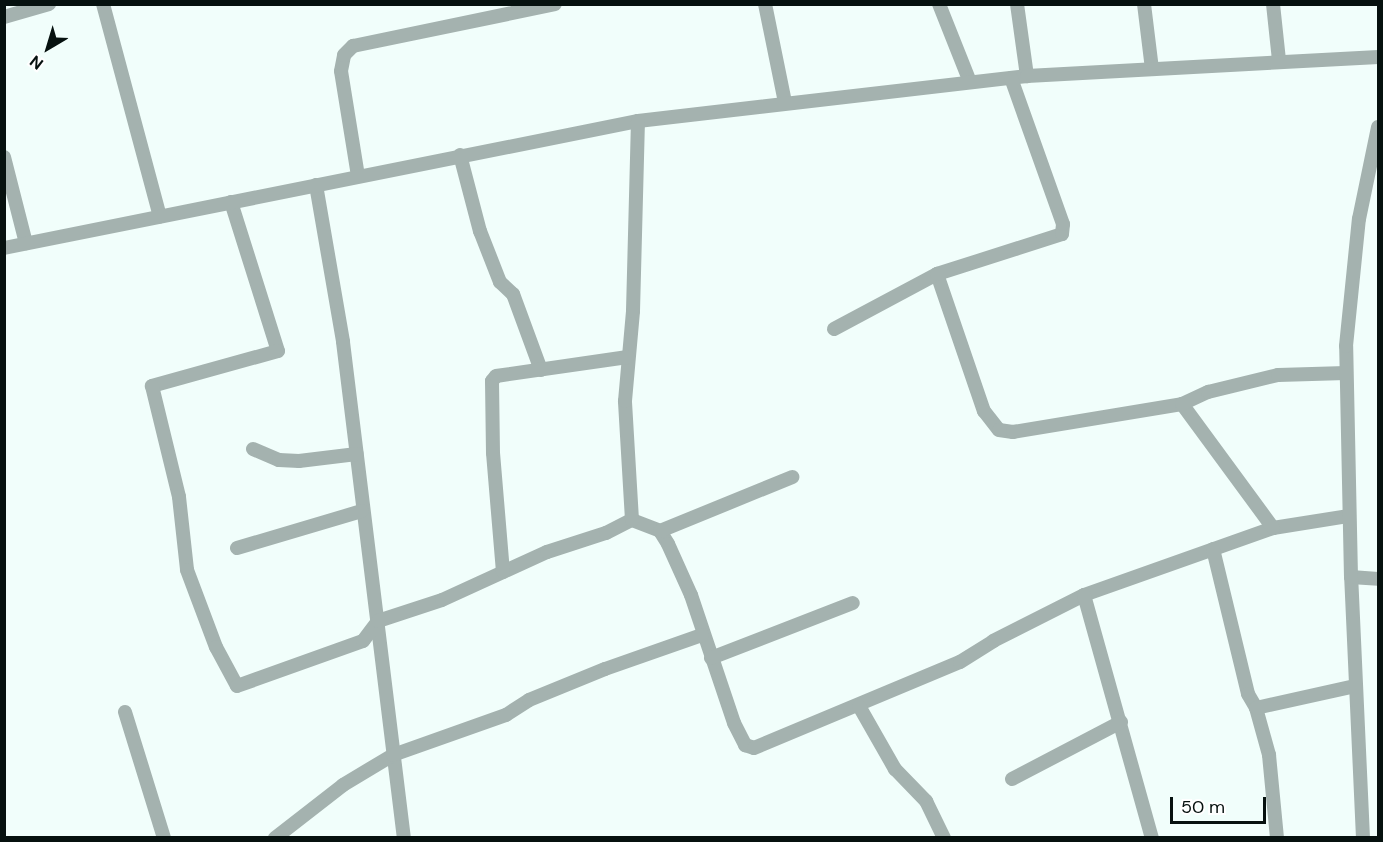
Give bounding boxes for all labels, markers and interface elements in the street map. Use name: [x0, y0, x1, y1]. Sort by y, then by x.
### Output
north arrow: [18, 18, 78, 78]
text: N: [26, 51, 48, 74]
scale bar: [1173, 785, 1269, 823]
text: 50 m: [1181, 795, 1225, 819]

